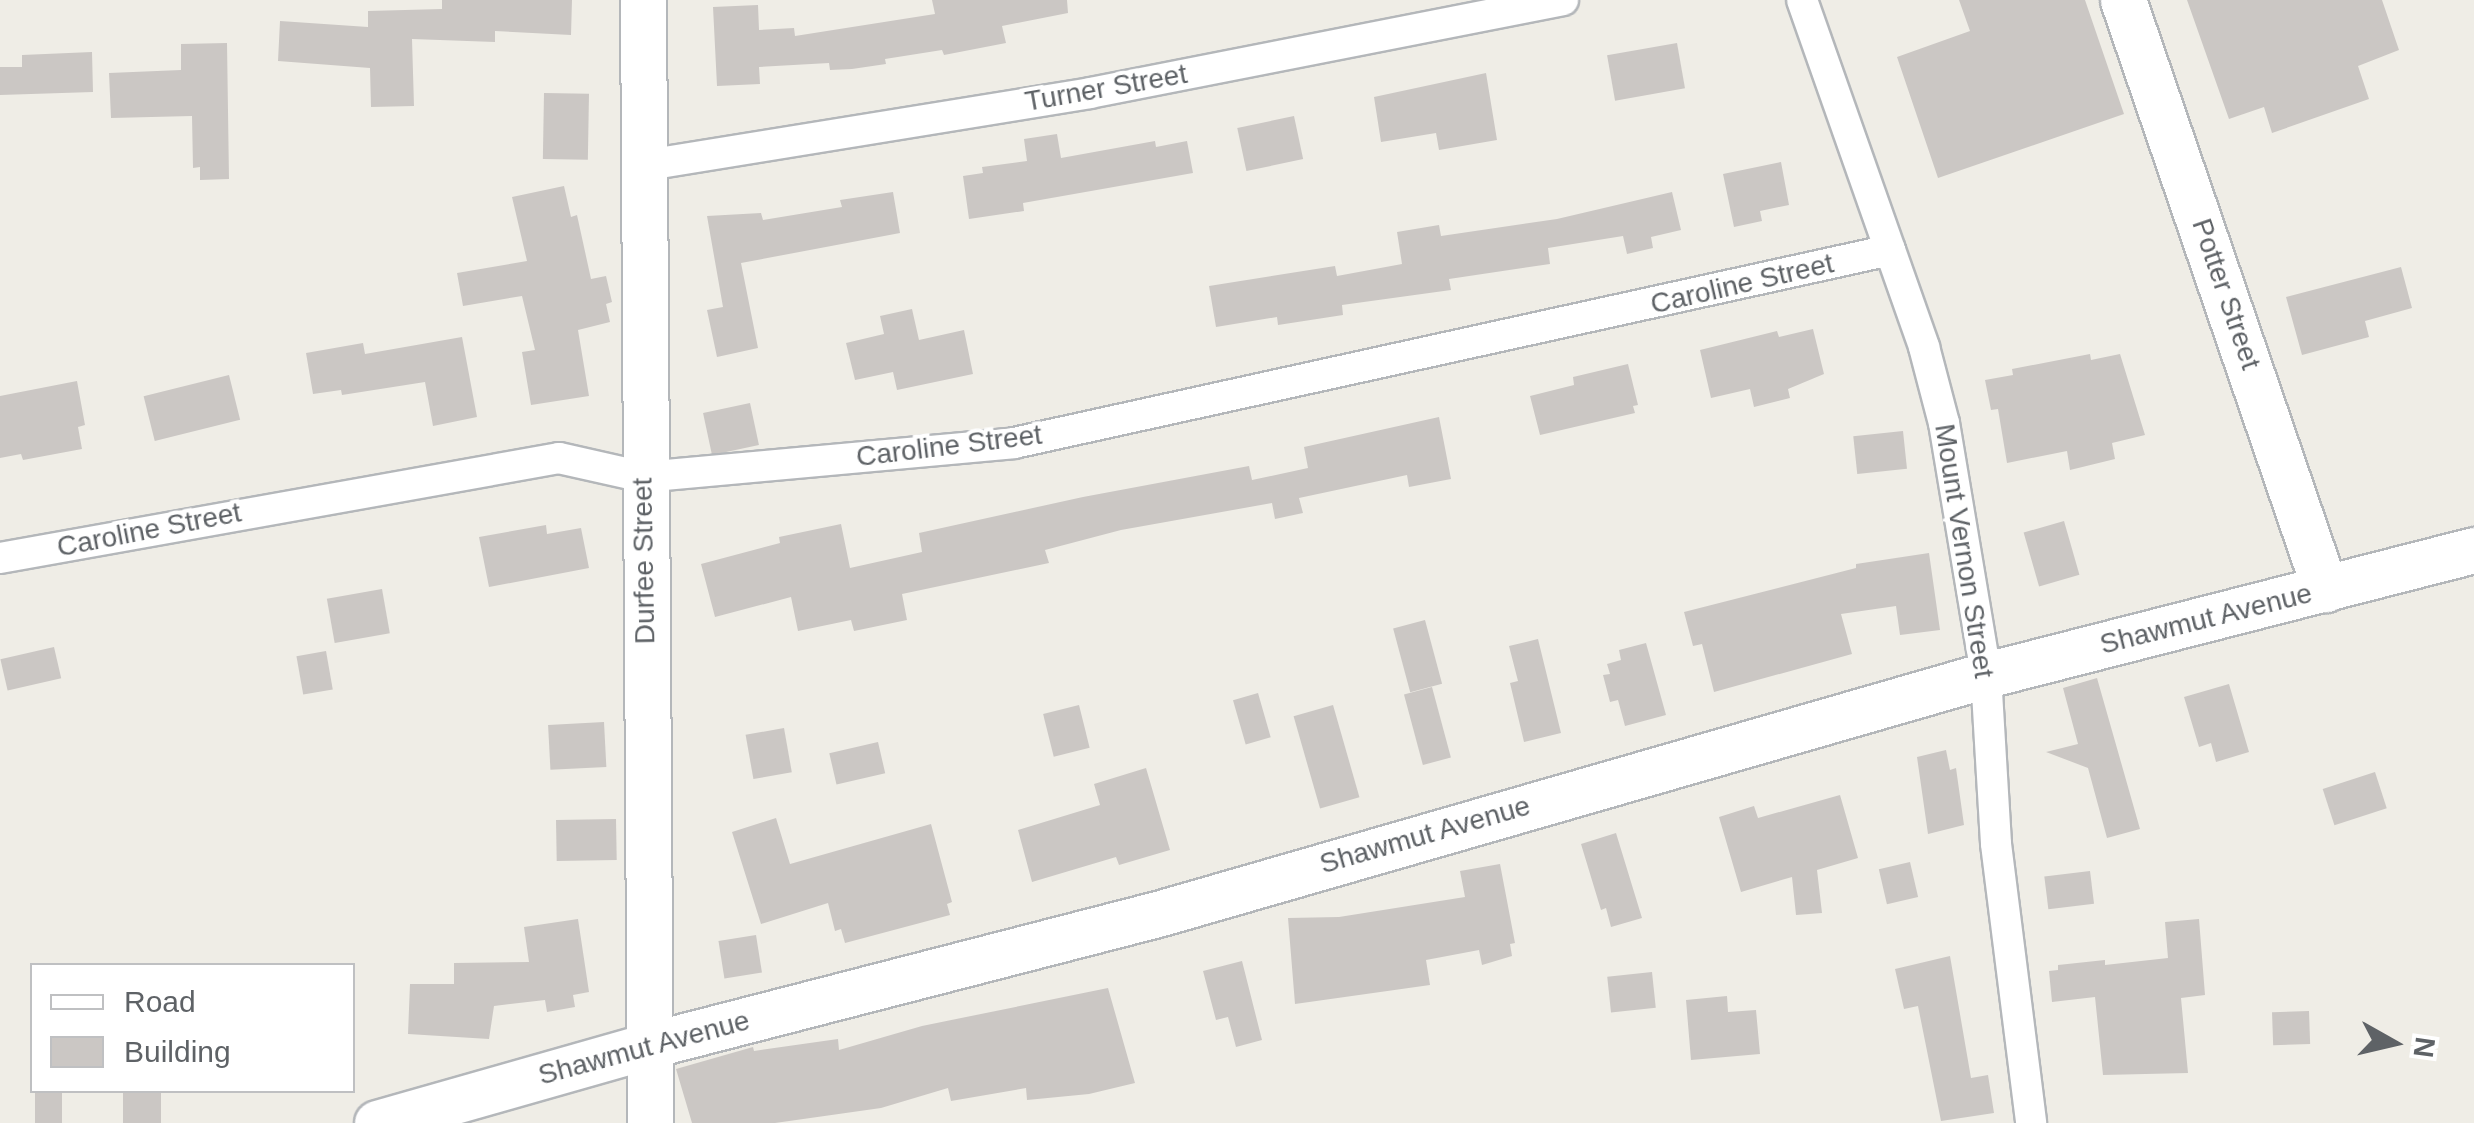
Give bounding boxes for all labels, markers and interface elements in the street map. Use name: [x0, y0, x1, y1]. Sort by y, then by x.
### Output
street label: Turner Street: [1022, 57, 1190, 119]
street label: Potter Street: [2185, 214, 2267, 374]
street label: Caroline Street: [1647, 247, 1837, 321]
street label: Caroline Street: [854, 418, 1044, 474]
street label: Mount Vernon Street: [1927, 422, 2001, 680]
street label: Durfee Street: [626, 477, 662, 645]
street label: Caroline Street: [54, 496, 244, 564]
street label: Shawmut Avenue: [2096, 576, 2316, 662]
street label: Shawmut Avenue: [1315, 789, 1535, 881]
legend: [30, 963, 355, 1093]
text: Road: [124, 985, 196, 1018]
north arrow: [2344, 993, 2444, 1093]
street label: Shawmut Avenue: [534, 1003, 754, 1093]
text: Building: [124, 1035, 231, 1068]
text: N: [2407, 1035, 2441, 1059]

